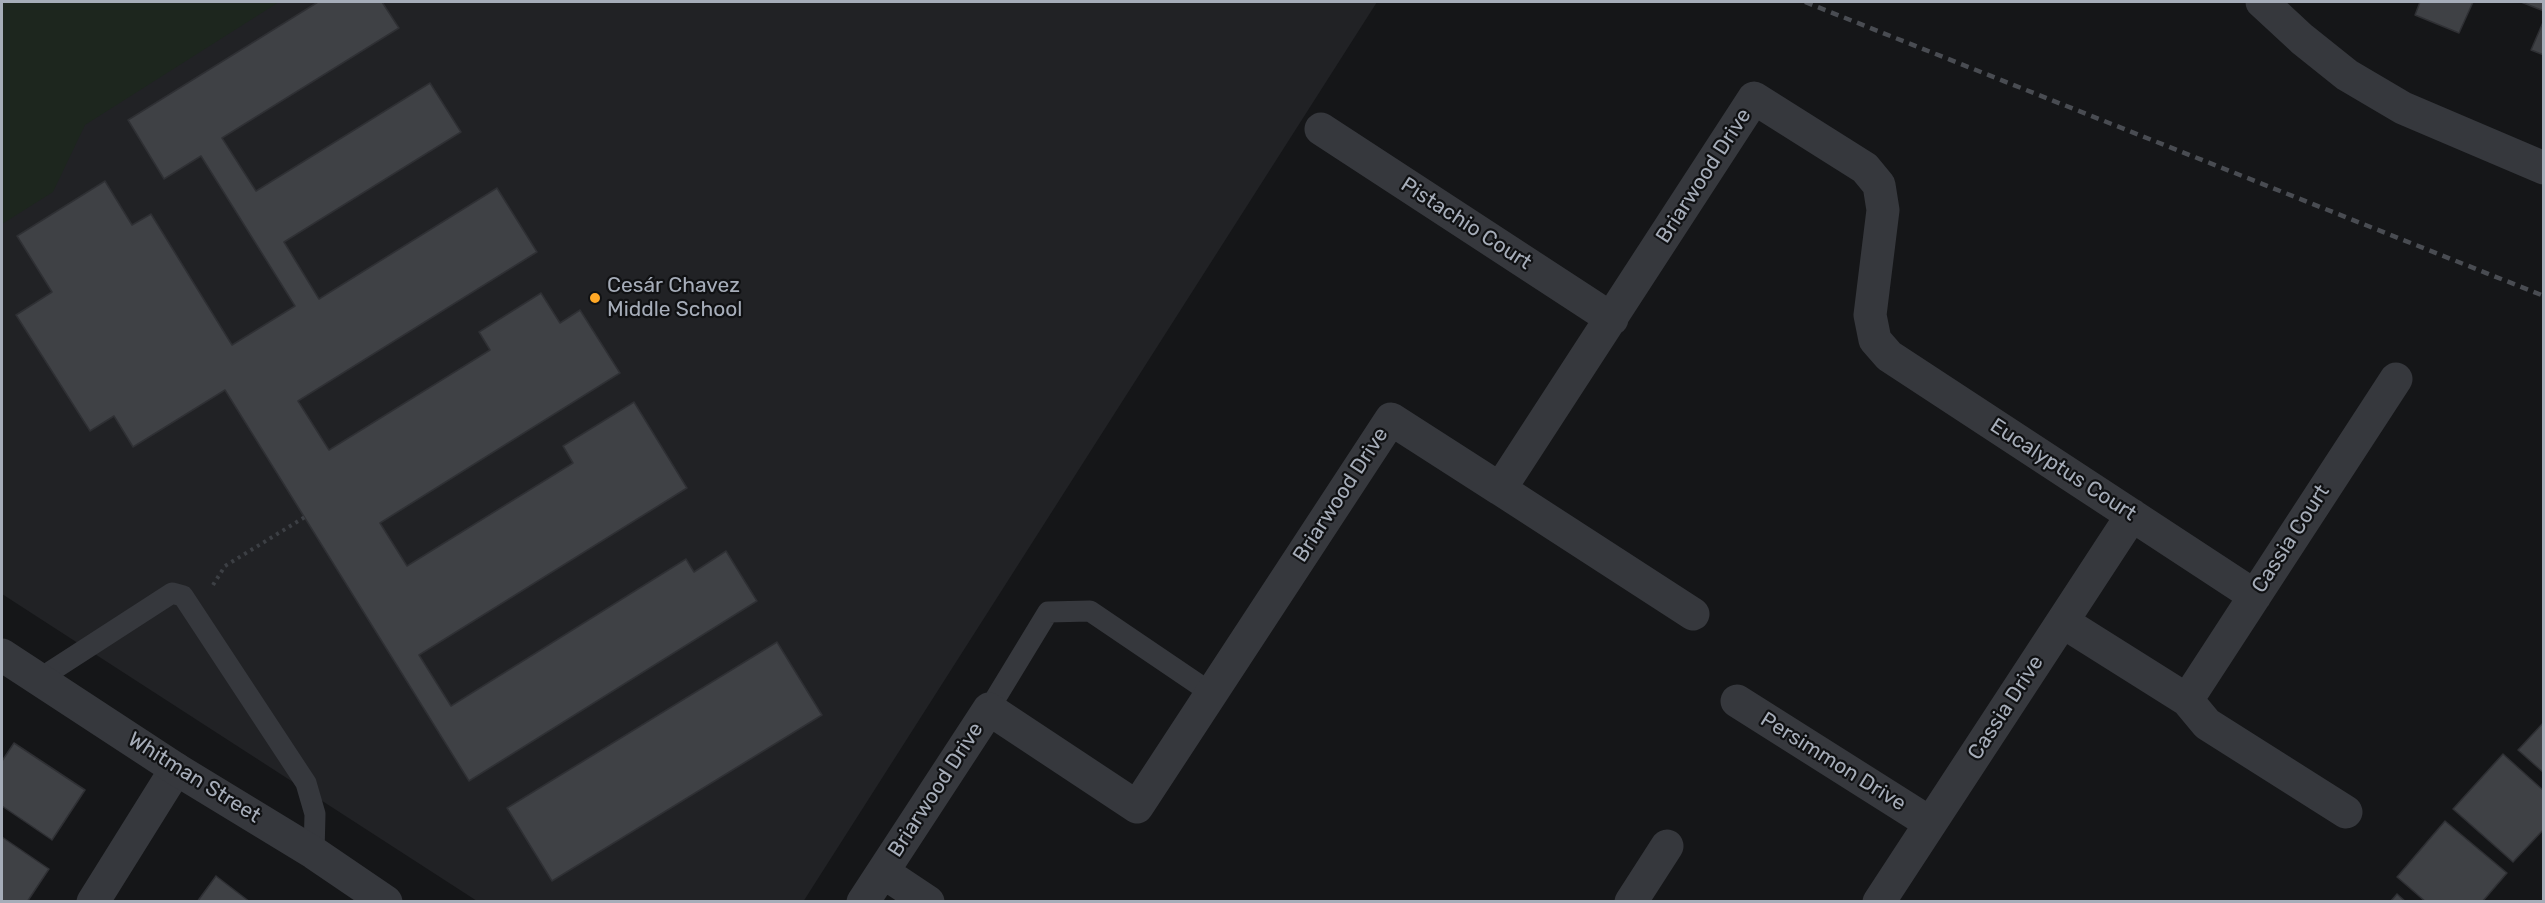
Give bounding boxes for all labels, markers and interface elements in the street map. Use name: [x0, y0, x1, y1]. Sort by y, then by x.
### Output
street label: Briarwood Drive: [1651, 104, 1757, 248]
street label: Pistachio Court: [1396, 172, 1536, 276]
place label: Cesár Chavez Middle School: [607, 273, 742, 323]
marker: Cesár Chavez Middle School: [588, 291, 602, 305]
street label: Eucalyptus Court: [1985, 413, 2141, 527]
street label: Briarwood Drive: [1288, 423, 1394, 567]
street label: Cassia Court: [2247, 480, 2335, 598]
street label: Cassia Drive: [1963, 651, 2049, 765]
street label: Persimmon Drive: [1756, 707, 1910, 817]
street label: Briarwood Drive: [883, 718, 989, 862]
street label: Whitman Street: [123, 727, 265, 829]

